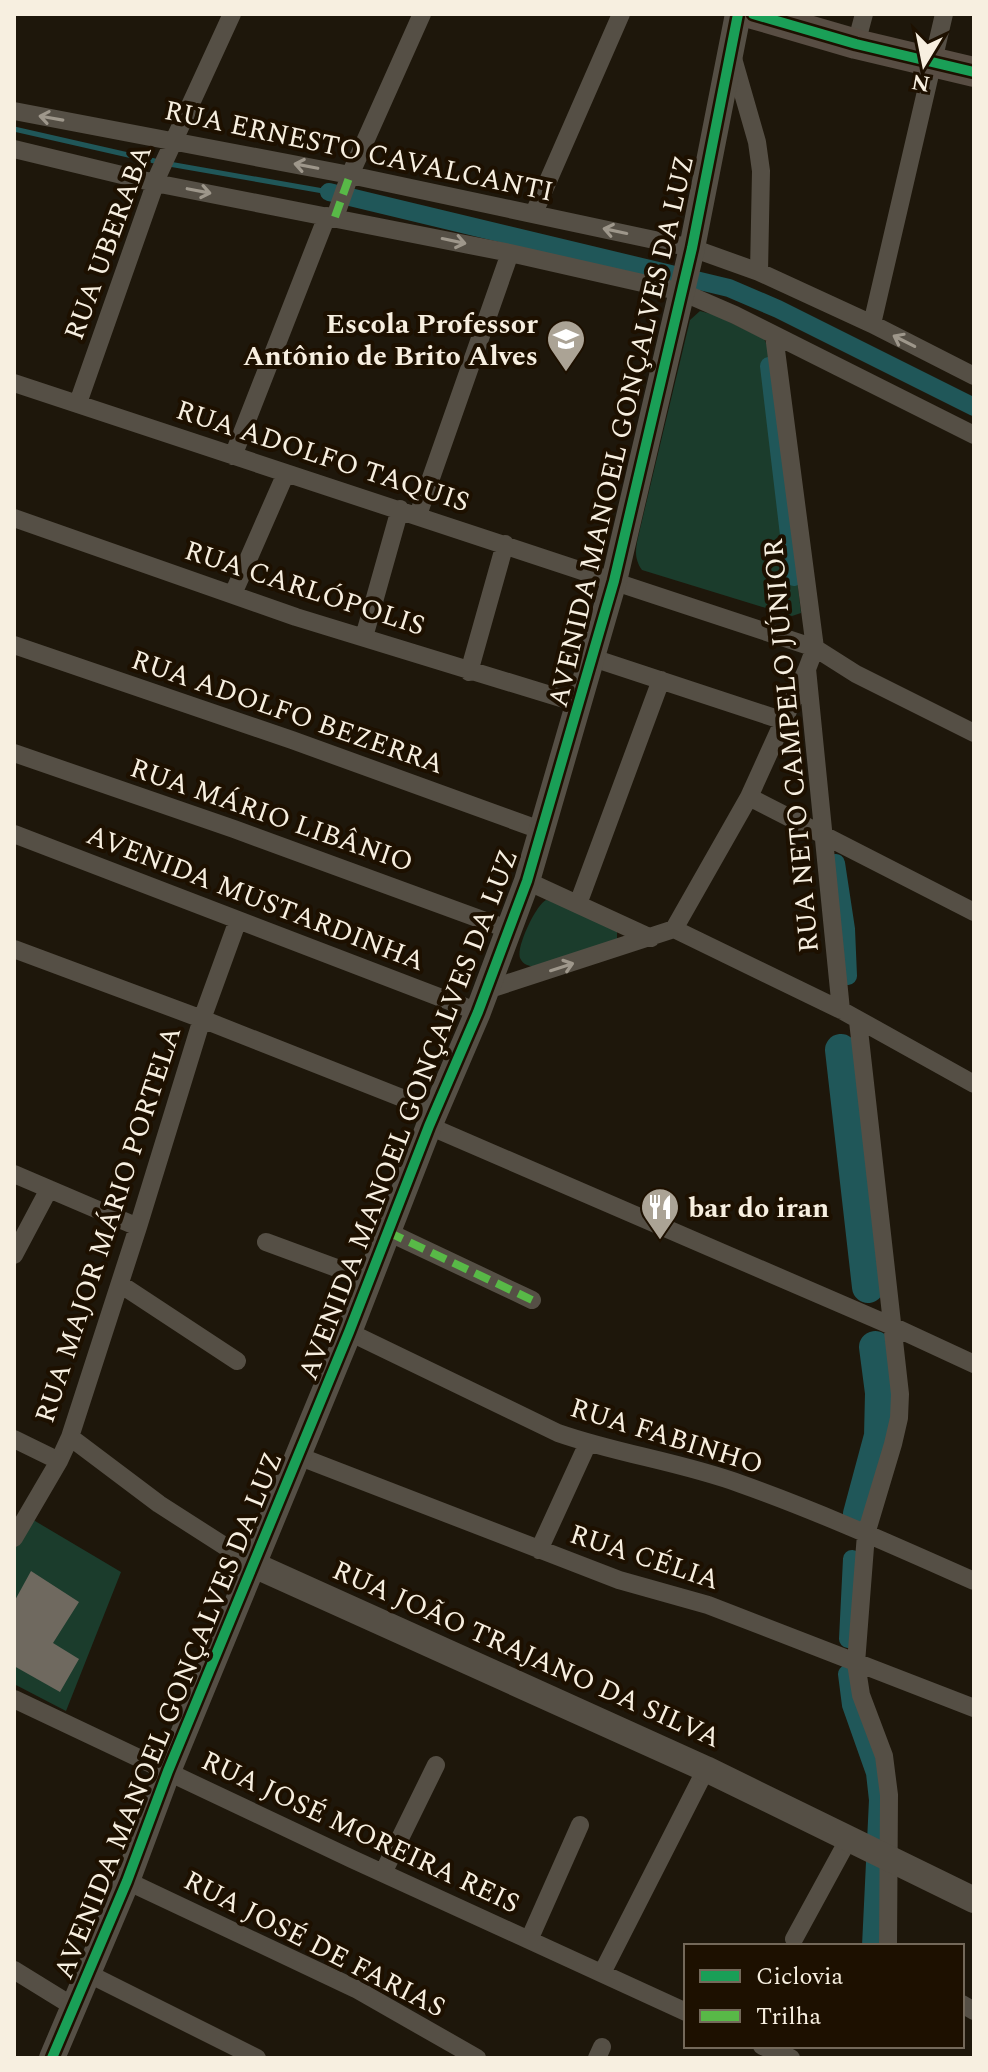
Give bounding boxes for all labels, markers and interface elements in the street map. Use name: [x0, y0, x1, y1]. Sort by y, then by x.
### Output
north arrow: [884, 24, 964, 104]
text: N: [909, 64, 932, 100]
street label: RUA ERNESTO CAVALCANTI: [160, 89, 557, 214]
one-way arrow: [38, 109, 64, 124]
street label: RUA UBERABA: [53, 139, 164, 346]
street label: AVENIDA MANOEL GONÇALVES DA LUZ: [537, 151, 706, 712]
one-way arrow: [294, 158, 319, 173]
one-way arrow: [186, 185, 211, 200]
one-way arrow: [603, 223, 629, 238]
one-way arrow: [441, 235, 467, 250]
place label: Escola Professor Antônio de Brito Alves: [243, 303, 538, 378]
school or university icon: Escola Professor Antônio de Brito Alves: [545, 318, 587, 373]
one-way arrow: [893, 333, 917, 348]
street label: RUA ADOLFO TAQUIS: [170, 389, 475, 524]
street label: RUA CARLÓPOLIS: [179, 529, 430, 648]
street label: RUA NETO CAMPELO JÚNIOR: [752, 537, 831, 954]
street label: RUA ADOLFO BEZERRA: [125, 639, 450, 786]
street label: RUA MÁRIO LIBÂNIO: [124, 747, 419, 884]
street label: AVENIDA MUSTARDINHA: [80, 814, 431, 983]
street label: AVENIDA MANOEL GONÇALVES DA LUZ: [287, 843, 530, 1386]
one-way arrow: [548, 959, 574, 974]
street label: RUA MAJOR MÁRIO PORTELA: [24, 1020, 193, 1429]
restaurant icon: bar do iran: [639, 1186, 681, 1241]
place label: bar do iran: [688, 1187, 829, 1230]
street label: RUA FABINHO: [565, 1387, 768, 1486]
street label: AVENIDA MANOEL GONÇALVES DA LUZ: [43, 1445, 294, 1986]
street label: RUA CÉLIA: [564, 1513, 725, 1602]
street label: RUA JOÃO TRAJANO DA SILVA: [325, 1549, 728, 1760]
street label: RUA JOSÉ MOREIRA REIS: [194, 1740, 527, 1925]
street label: RUA JOSÉ DE FARIAS: [176, 1860, 453, 2029]
legend: [684, 1944, 964, 2048]
text: Ciclovia: [756, 1959, 843, 1995]
text: Trilha: [756, 1999, 821, 2035]

